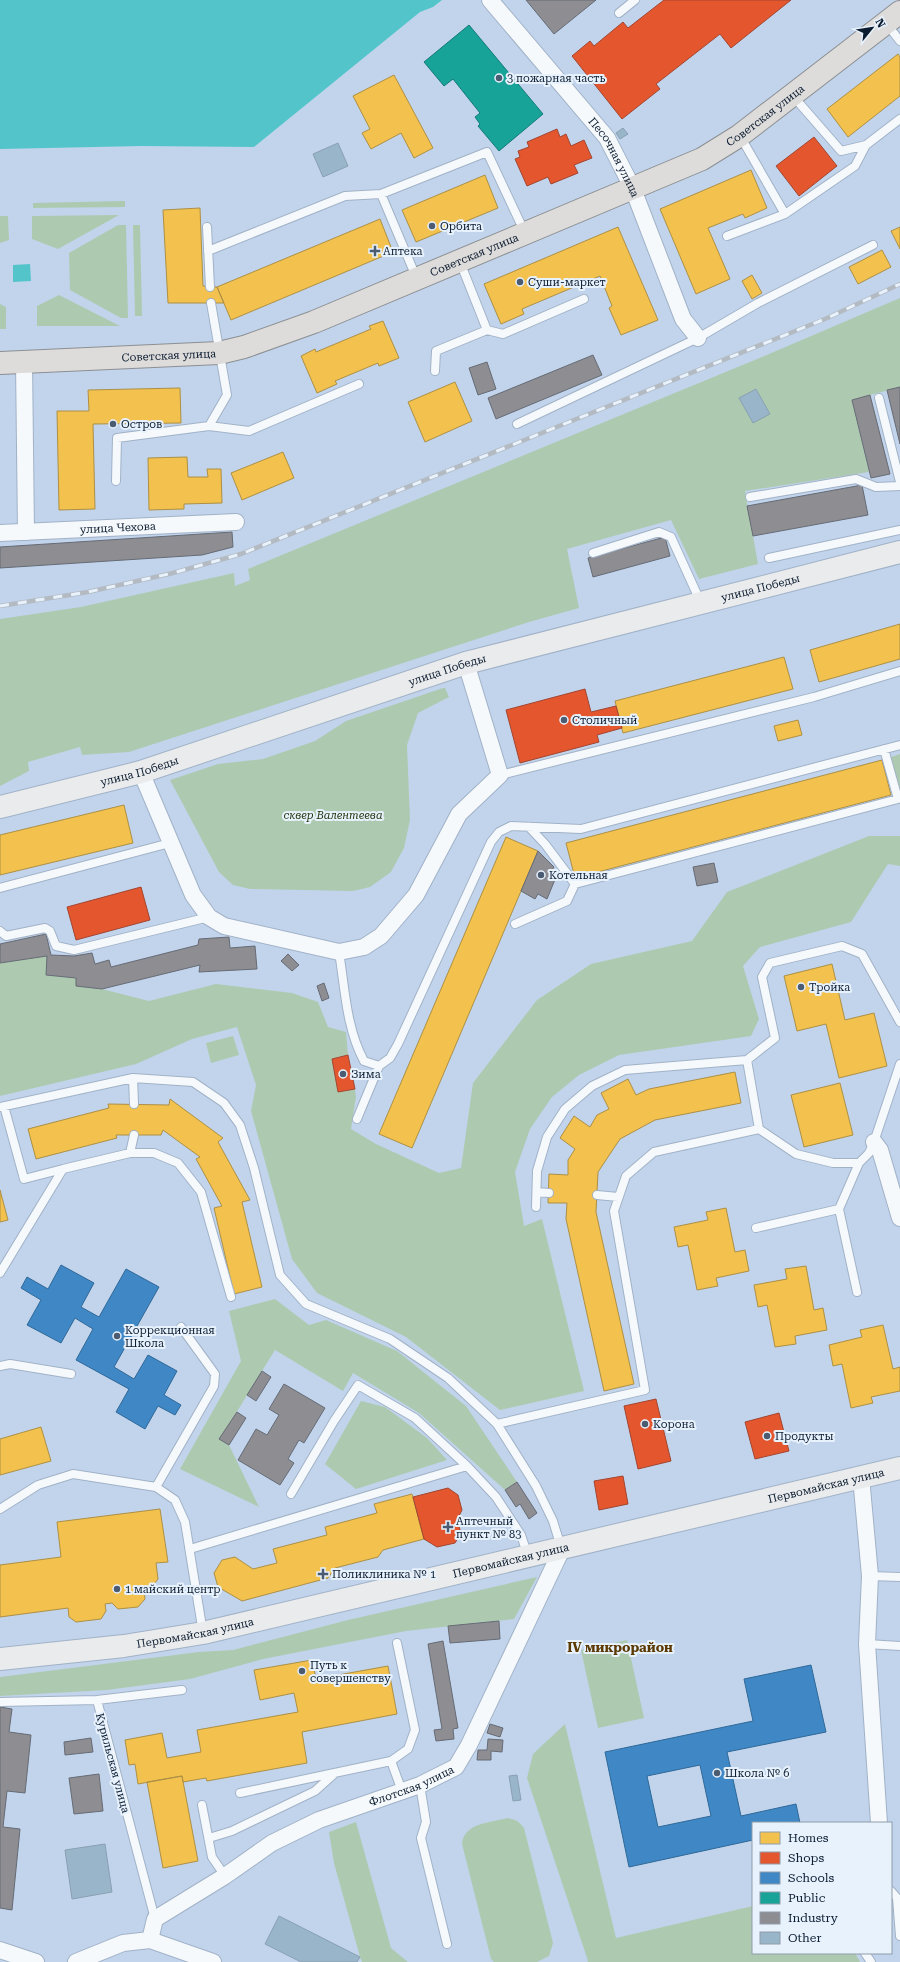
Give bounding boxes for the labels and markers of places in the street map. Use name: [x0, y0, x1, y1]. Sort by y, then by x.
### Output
place label: 3 пожарная часть: [507, 72, 606, 85]
marker: 3 пожарная часть: [494, 73, 504, 83]
place label: Орбита: [440, 220, 482, 233]
marker: Орбита: [427, 221, 437, 231]
place label: Аптека: [383, 245, 422, 258]
marker: Аптека: [370, 246, 380, 256]
place label: Суши-маркет: [528, 276, 606, 289]
marker: Суши-маркет: [515, 277, 525, 287]
place label: Остров: [121, 418, 162, 431]
marker: Остров: [108, 419, 118, 429]
place label: Столичный: [572, 714, 637, 727]
marker: Столичный: [559, 715, 569, 725]
place label: Котельная: [549, 869, 608, 882]
marker: Котельная: [536, 870, 546, 880]
place label: Тройка: [809, 981, 850, 994]
marker: Тройка: [796, 982, 806, 992]
place label: Зима: [351, 1068, 381, 1081]
marker: Зима: [338, 1069, 348, 1079]
place label: Коррекционная Школа: [125, 1324, 215, 1350]
marker: Коррекционная Школа: [112, 1331, 122, 1341]
place label: Корона: [653, 1418, 695, 1431]
marker: Корона: [640, 1419, 650, 1429]
place label: Продукты: [775, 1430, 833, 1443]
marker: Продукты: [762, 1431, 772, 1441]
place label: Аптечный пункт № 83: [456, 1515, 521, 1541]
marker: Аптечный пункт № 83: [443, 1522, 453, 1532]
marker: Поликлиника № 1: [317, 1568, 329, 1580]
place label: Поликлиника № 1: [332, 1568, 436, 1581]
place label: 1 майский центр: [125, 1583, 221, 1596]
marker: 1 майский центр: [112, 1584, 122, 1594]
place label: Путь к совершенству: [310, 1659, 391, 1685]
marker: Путь к совершенству: [297, 1666, 307, 1676]
place label: Школа № 6: [725, 1767, 790, 1780]
marker: Школа № 6: [712, 1768, 722, 1778]

